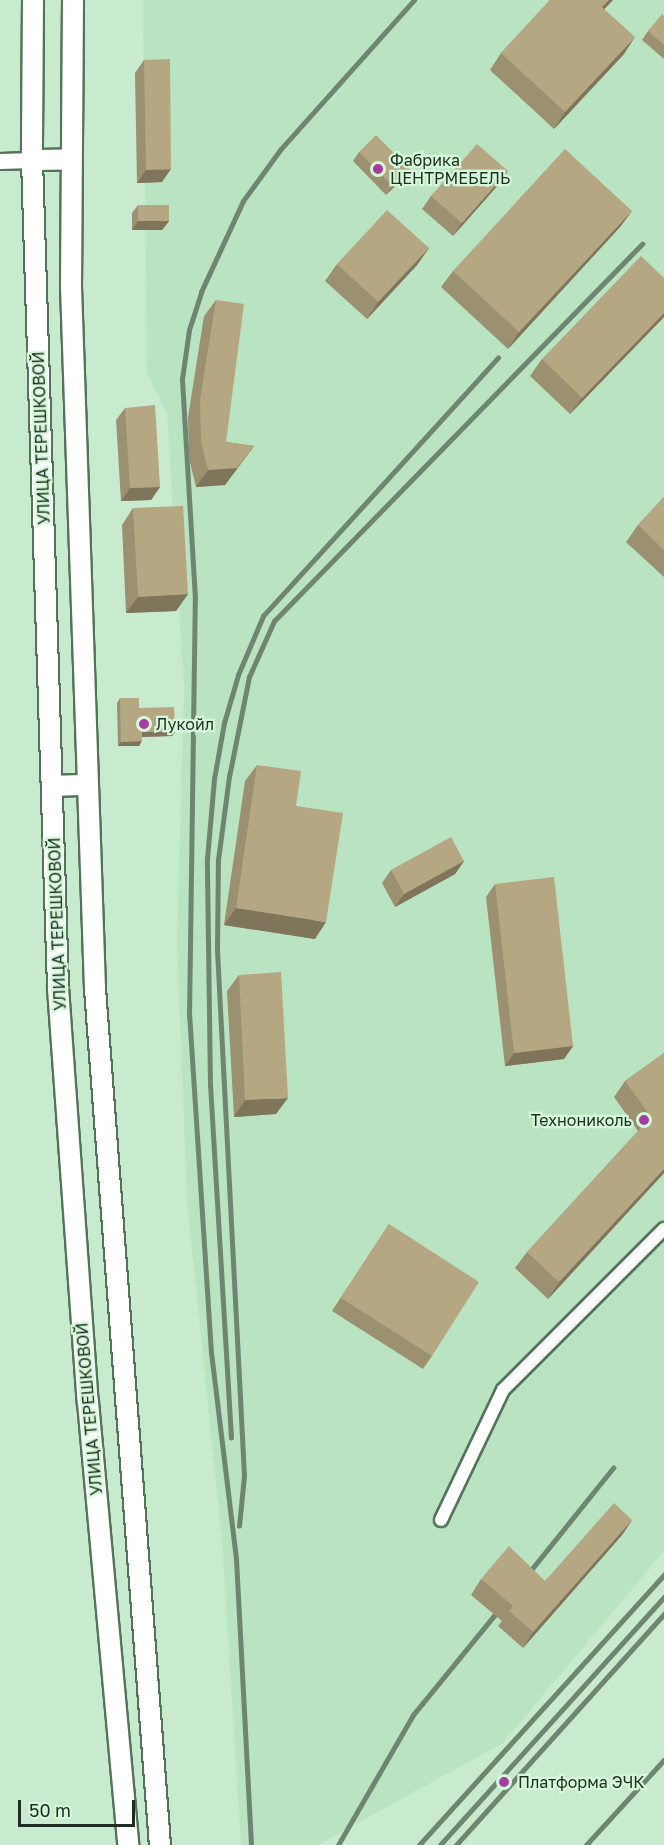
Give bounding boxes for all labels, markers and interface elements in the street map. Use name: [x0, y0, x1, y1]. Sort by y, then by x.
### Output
place label: Фабрика ЦЕНТРМЕБЕЛЬ: [390, 150, 510, 188]
marker: Фабрика ЦЕНТРМЕБЕЛЬ: [371, 162, 385, 176]
street label: УЛИЦА ТЕРЕШКОВОЙ: [28, 351, 54, 525]
place label: Лукойл: [156, 714, 214, 734]
marker: Лукойл: [137, 717, 151, 731]
street label: УЛИЦА ТЕРЕШКОВОЙ: [44, 837, 70, 1011]
place label: Технониколь: [531, 1110, 632, 1130]
marker: Технониколь: [637, 1113, 651, 1127]
street label: УЛИЦА ТЕРЕШКОВОЙ: [72, 1322, 106, 1496]
place label: Платформа ЭЧК: [518, 1772, 645, 1792]
marker: Платформа ЭЧК: [495, 1773, 513, 1791]
scale bar: [21, 1788, 138, 1826]
text: 50 m: [29, 1799, 71, 1821]

